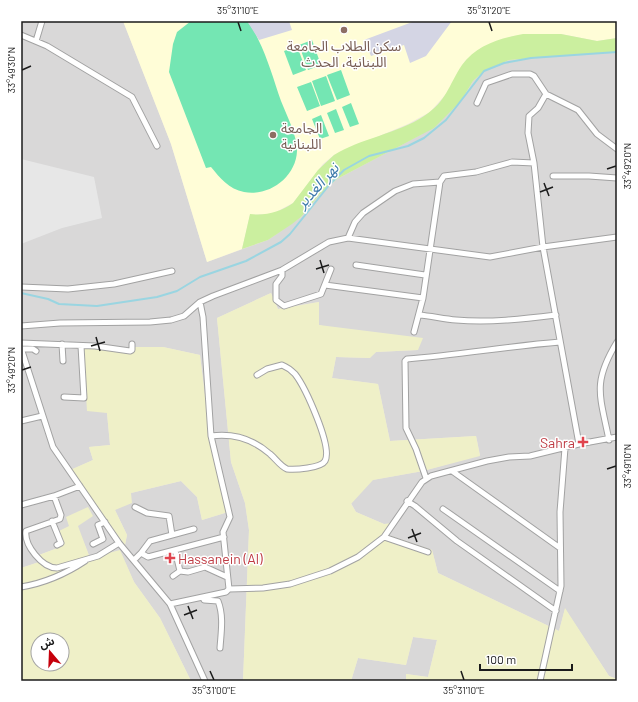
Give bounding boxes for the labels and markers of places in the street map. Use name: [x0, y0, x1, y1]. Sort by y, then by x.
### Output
marker: سكن الطلاب الجامعة اللبنانية، الحدث: [339, 25, 349, 35]
place label: سكن الطلاب الجامعة اللبنانية، الحدث: [287, 37, 401, 70]
place label: الجامعة اللبنانية: [281, 119, 322, 152]
marker: الجامعة اللبنانية: [268, 130, 278, 140]
place label: Sahra: [540, 434, 575, 451]
marker: Sahra: [578, 437, 588, 447]
place label: Hassanein (Al): [178, 550, 263, 567]
marker: Hassanein (Al): [165, 553, 175, 563]

